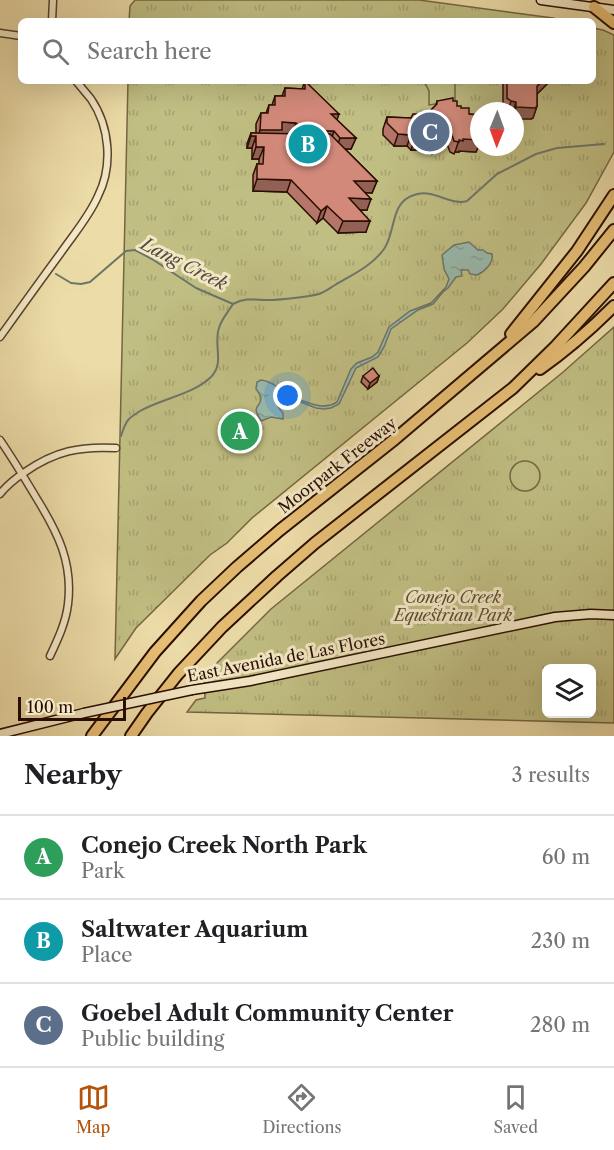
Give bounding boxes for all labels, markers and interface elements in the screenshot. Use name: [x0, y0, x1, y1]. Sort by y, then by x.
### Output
search box: [18, 18, 596, 84]
icon: search: [39, 35, 72, 68]
text: Search here: [87, 38, 212, 65]
north arrow: [470, 102, 524, 156]
pin: C: [410, 110, 450, 154]
pin: B: [288, 122, 328, 166]
water label: Lang Creek: [136, 232, 231, 295]
your location: [273, 381, 302, 410]
pin: A: [220, 408, 260, 454]
street label: Moorpark Freeway: [274, 412, 401, 517]
park label: Conejo Creek Equestrian Park: [392, 587, 513, 625]
street label: East Avenida de Las Flores: [185, 628, 387, 686]
map controls: [542, 664, 596, 718]
button: layers: [542, 664, 596, 718]
scale bar: [18, 694, 126, 722]
text: 100 m: [27, 697, 73, 717]
text: Nearby: [24, 759, 122, 791]
text: 3 results: [512, 763, 590, 787]
text: Conejo Creek North Park: [81, 832, 367, 859]
text: A: [36, 845, 51, 869]
text: 60 m: [542, 845, 590, 869]
text: Park: [81, 859, 124, 883]
text: Saltwater Aquarium: [81, 916, 308, 943]
text: B: [36, 929, 51, 953]
text: 230 m: [531, 929, 590, 953]
text: Place: [81, 943, 132, 967]
text: Goebel Adult Community Center: [81, 1000, 453, 1027]
text: C: [35, 1013, 52, 1037]
text: 280 m: [530, 1013, 590, 1037]
text: Public building: [81, 1027, 224, 1051]
tab: Map: [76, 1081, 110, 1137]
tab: Directions: [262, 1081, 341, 1137]
tab: Saved: [494, 1081, 538, 1137]

